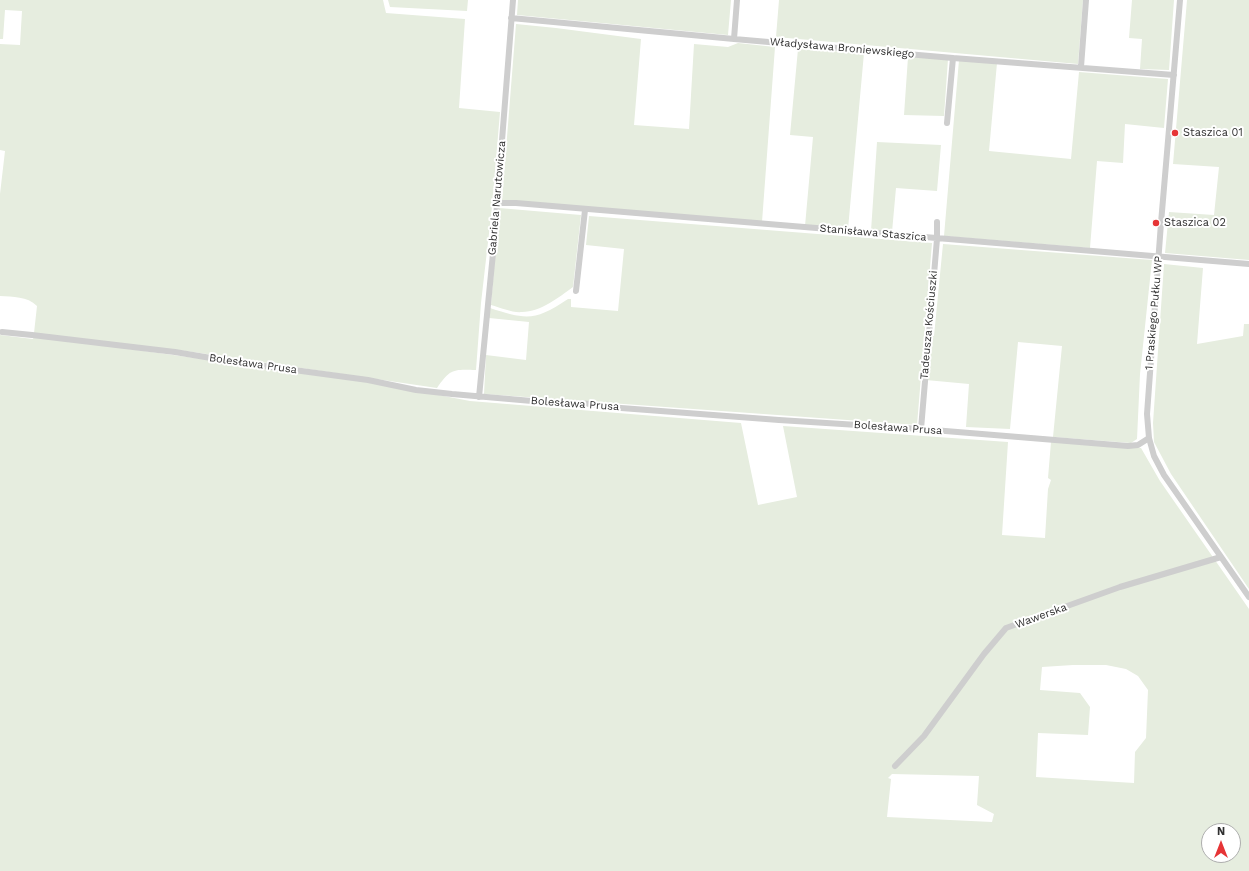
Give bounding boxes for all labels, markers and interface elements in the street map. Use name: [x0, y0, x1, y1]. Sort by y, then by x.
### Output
street label: Władysława Broniewskiego: [769, 35, 915, 61]
place label: Staszica 01: [1183, 126, 1243, 140]
marker: Staszica 01: [1170, 128, 1180, 138]
street label: Gabriela Narutowicza: [485, 140, 509, 256]
place label: Staszica 02: [1164, 216, 1226, 230]
marker: Staszica 02: [1151, 218, 1161, 228]
street label: Stanisława Staszica: [819, 222, 927, 244]
street label: 1 Praskiego Pułku WP: [1142, 255, 1166, 371]
street label: Tadeusza Kościuszki: [918, 270, 940, 380]
street label: Bolesława Prusa: [208, 351, 298, 377]
street label: Bolesława Prusa: [530, 394, 620, 414]
street label: Bolesława Prusa: [853, 418, 943, 438]
street label: Wawerska: [1013, 601, 1069, 631]
north arrow: [1201, 823, 1241, 863]
text: N: [1217, 825, 1225, 838]

